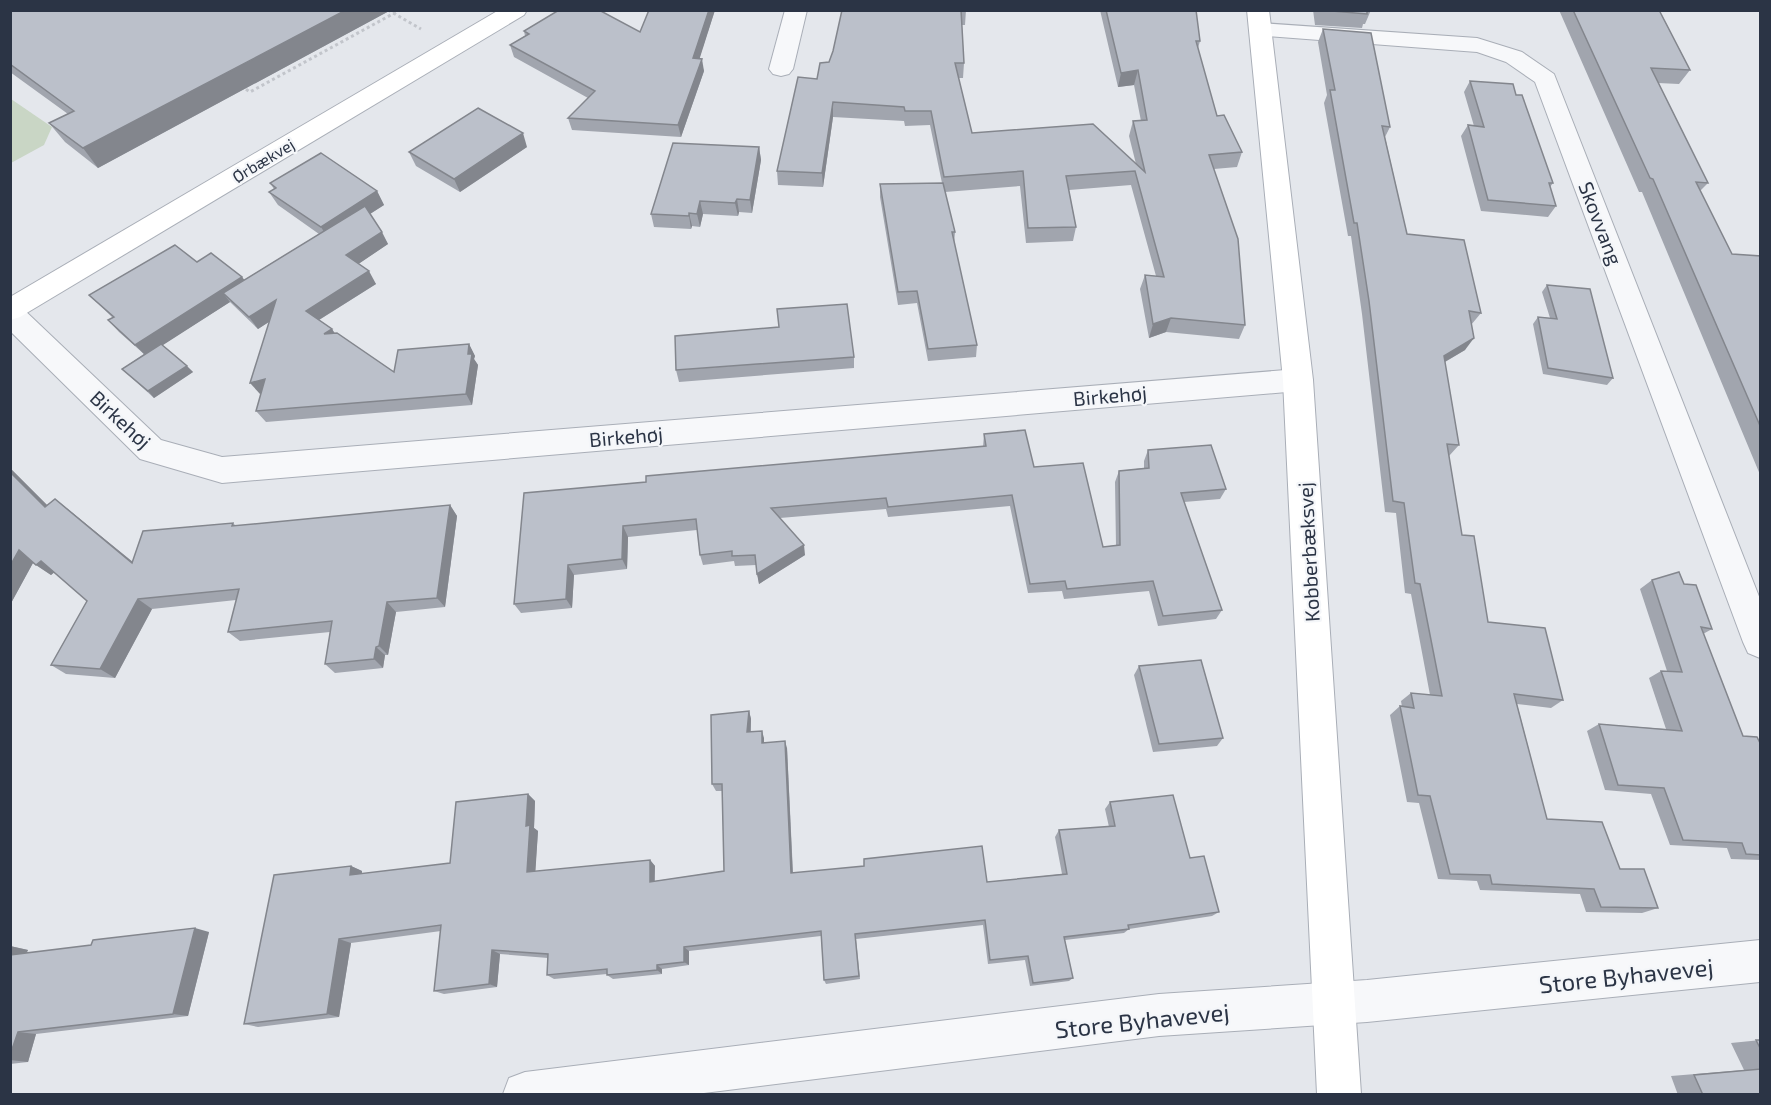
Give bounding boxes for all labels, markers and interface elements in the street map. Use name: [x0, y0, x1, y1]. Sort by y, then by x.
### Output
street label: Ørbækvej: [228, 134, 298, 187]
street label: Skovvang: [1574, 178, 1628, 268]
street label: Birkehøj: [1072, 380, 1148, 410]
street label: Birkehøj: [86, 385, 156, 453]
street label: Birkehøj: [588, 421, 664, 451]
street label: Kobberbæksvej: [1292, 482, 1324, 622]
street label: Store Byhavevej: [1537, 951, 1715, 999]
street label: Store Byhavevej: [1053, 996, 1231, 1044]

